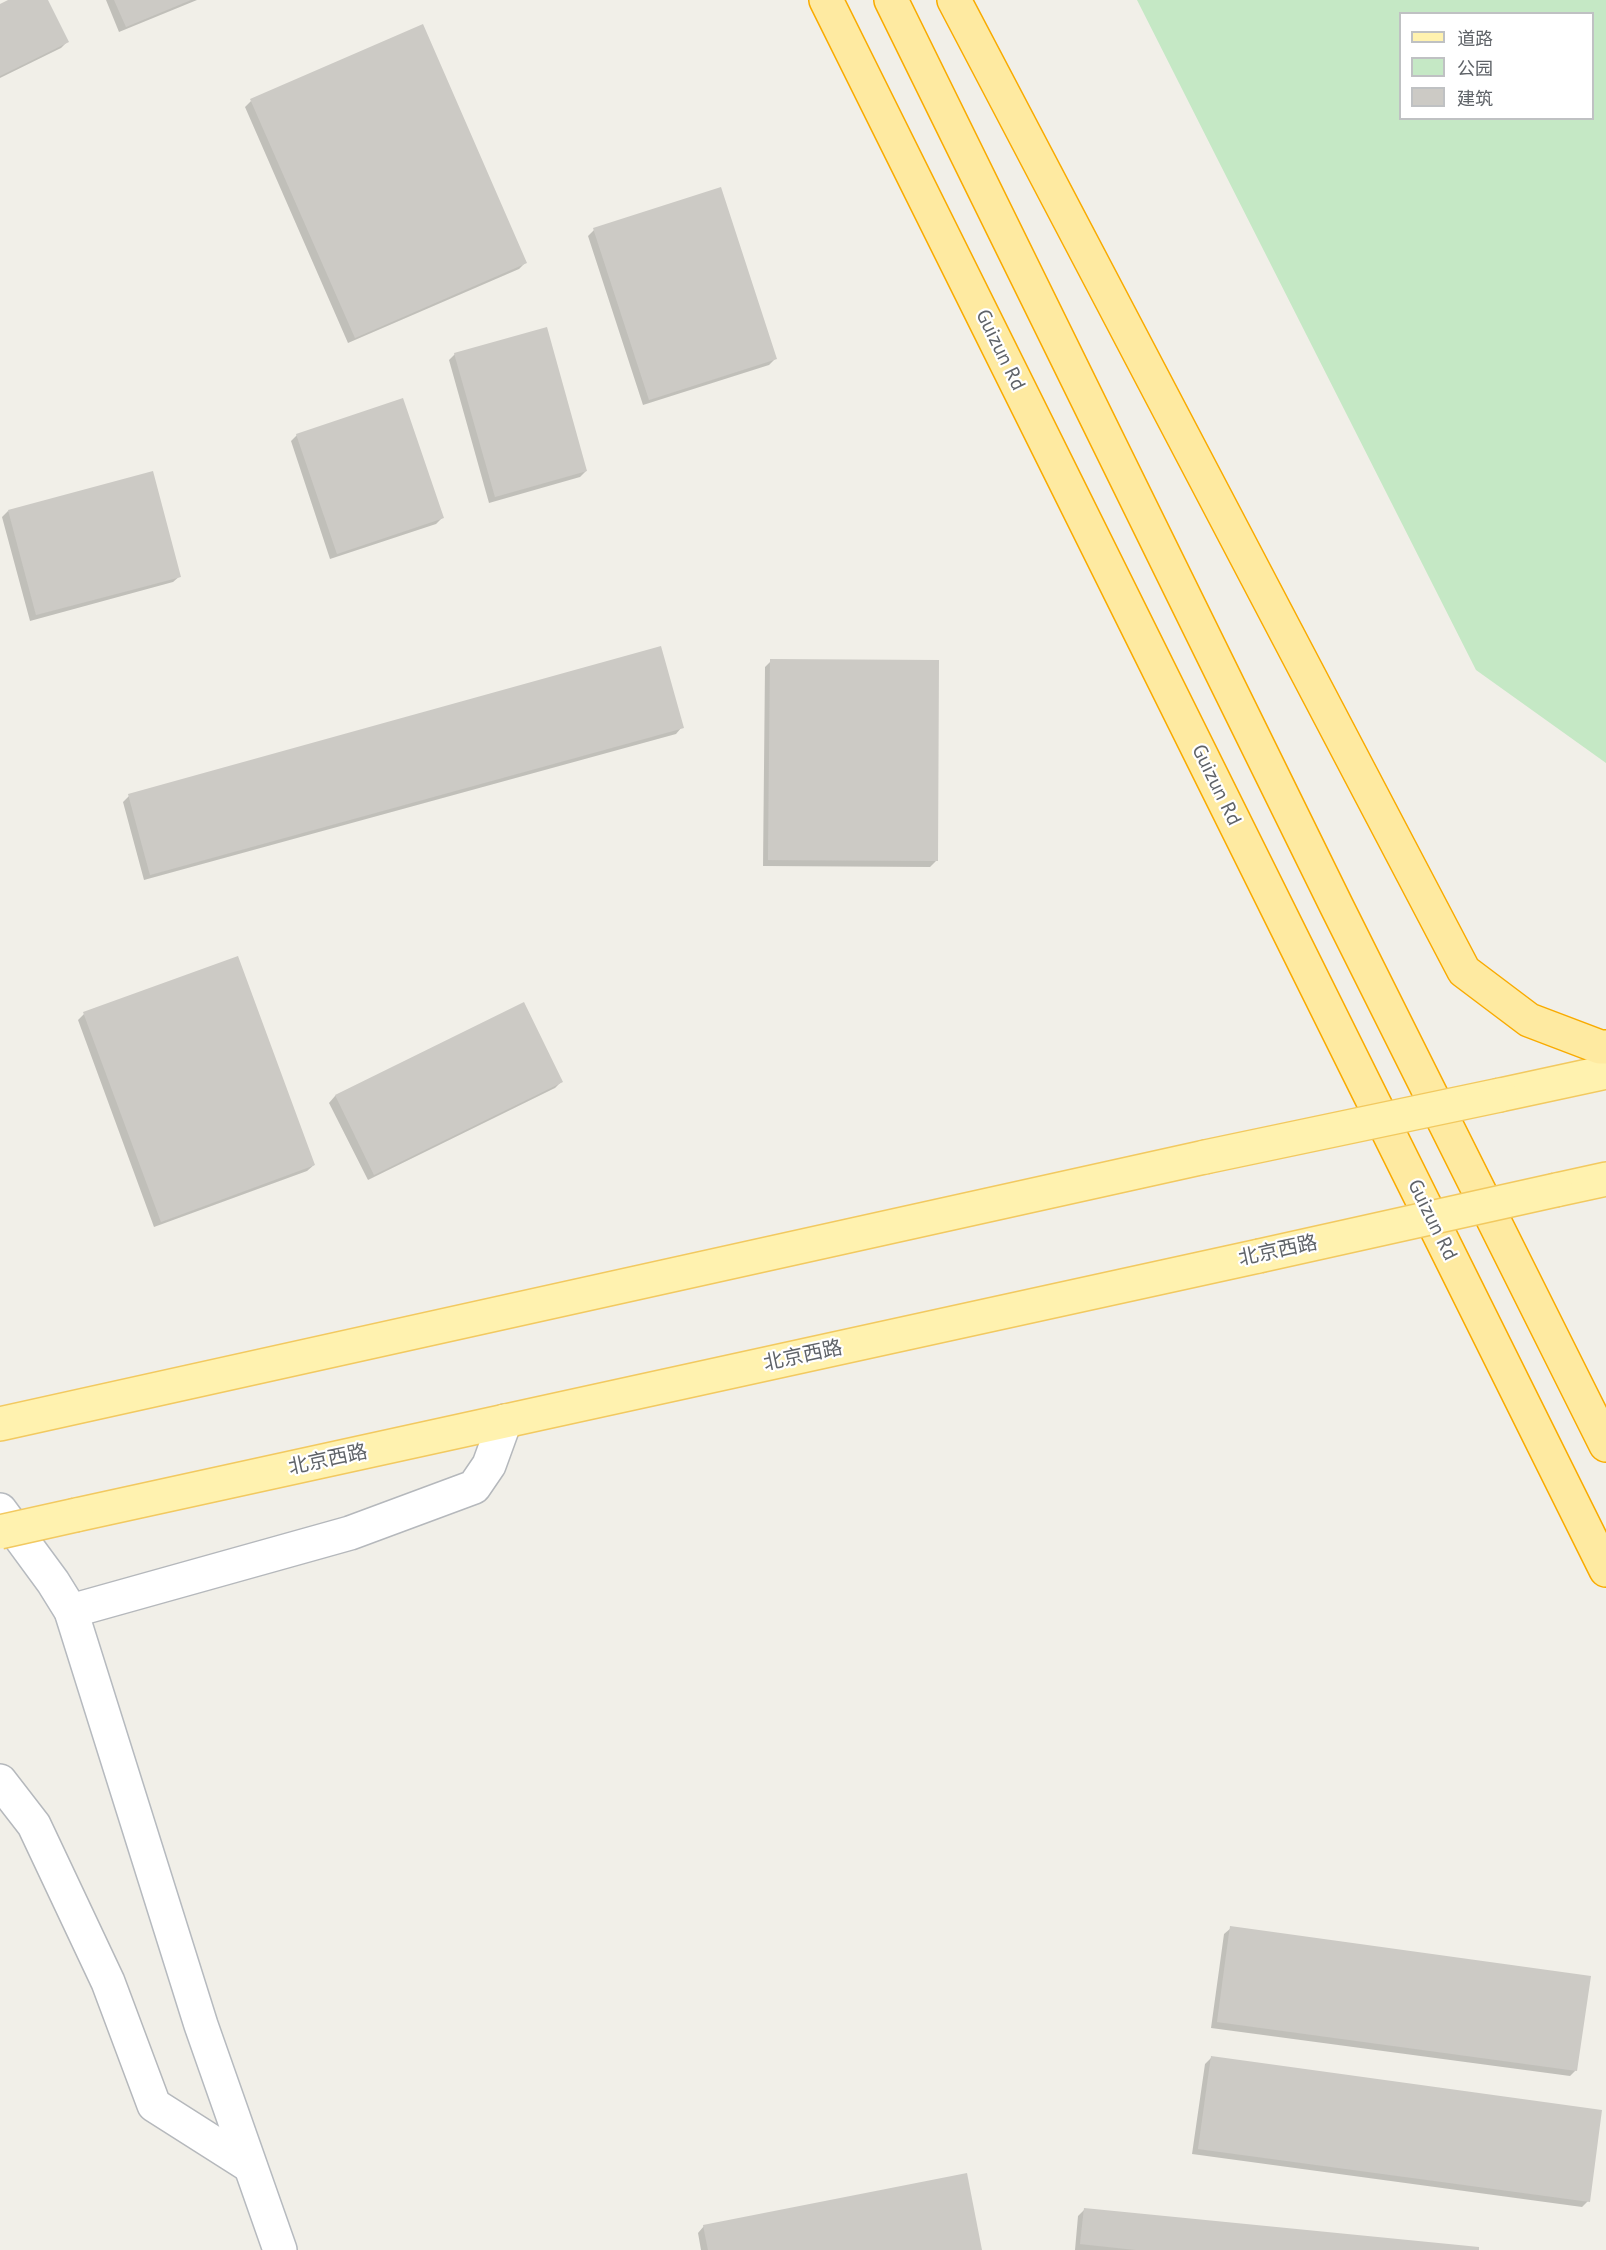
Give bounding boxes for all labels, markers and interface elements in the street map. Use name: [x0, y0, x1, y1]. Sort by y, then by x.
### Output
legend: [1399, 12, 1594, 120]
text: 道路: [1457, 27, 1493, 50]
text: 公园: [1457, 57, 1493, 80]
text: 建筑: [1457, 87, 1493, 110]
street label: Guizun Rd: [970, 306, 1030, 394]
street label: Guizun Rd: [1186, 741, 1246, 829]
street label: Guizun Rd: [1402, 1176, 1462, 1264]
street label: 北京西路: [1236, 1231, 1320, 1271]
street label: 北京西路: [761, 1336, 845, 1376]
street label: 北京西路: [286, 1440, 370, 1480]

